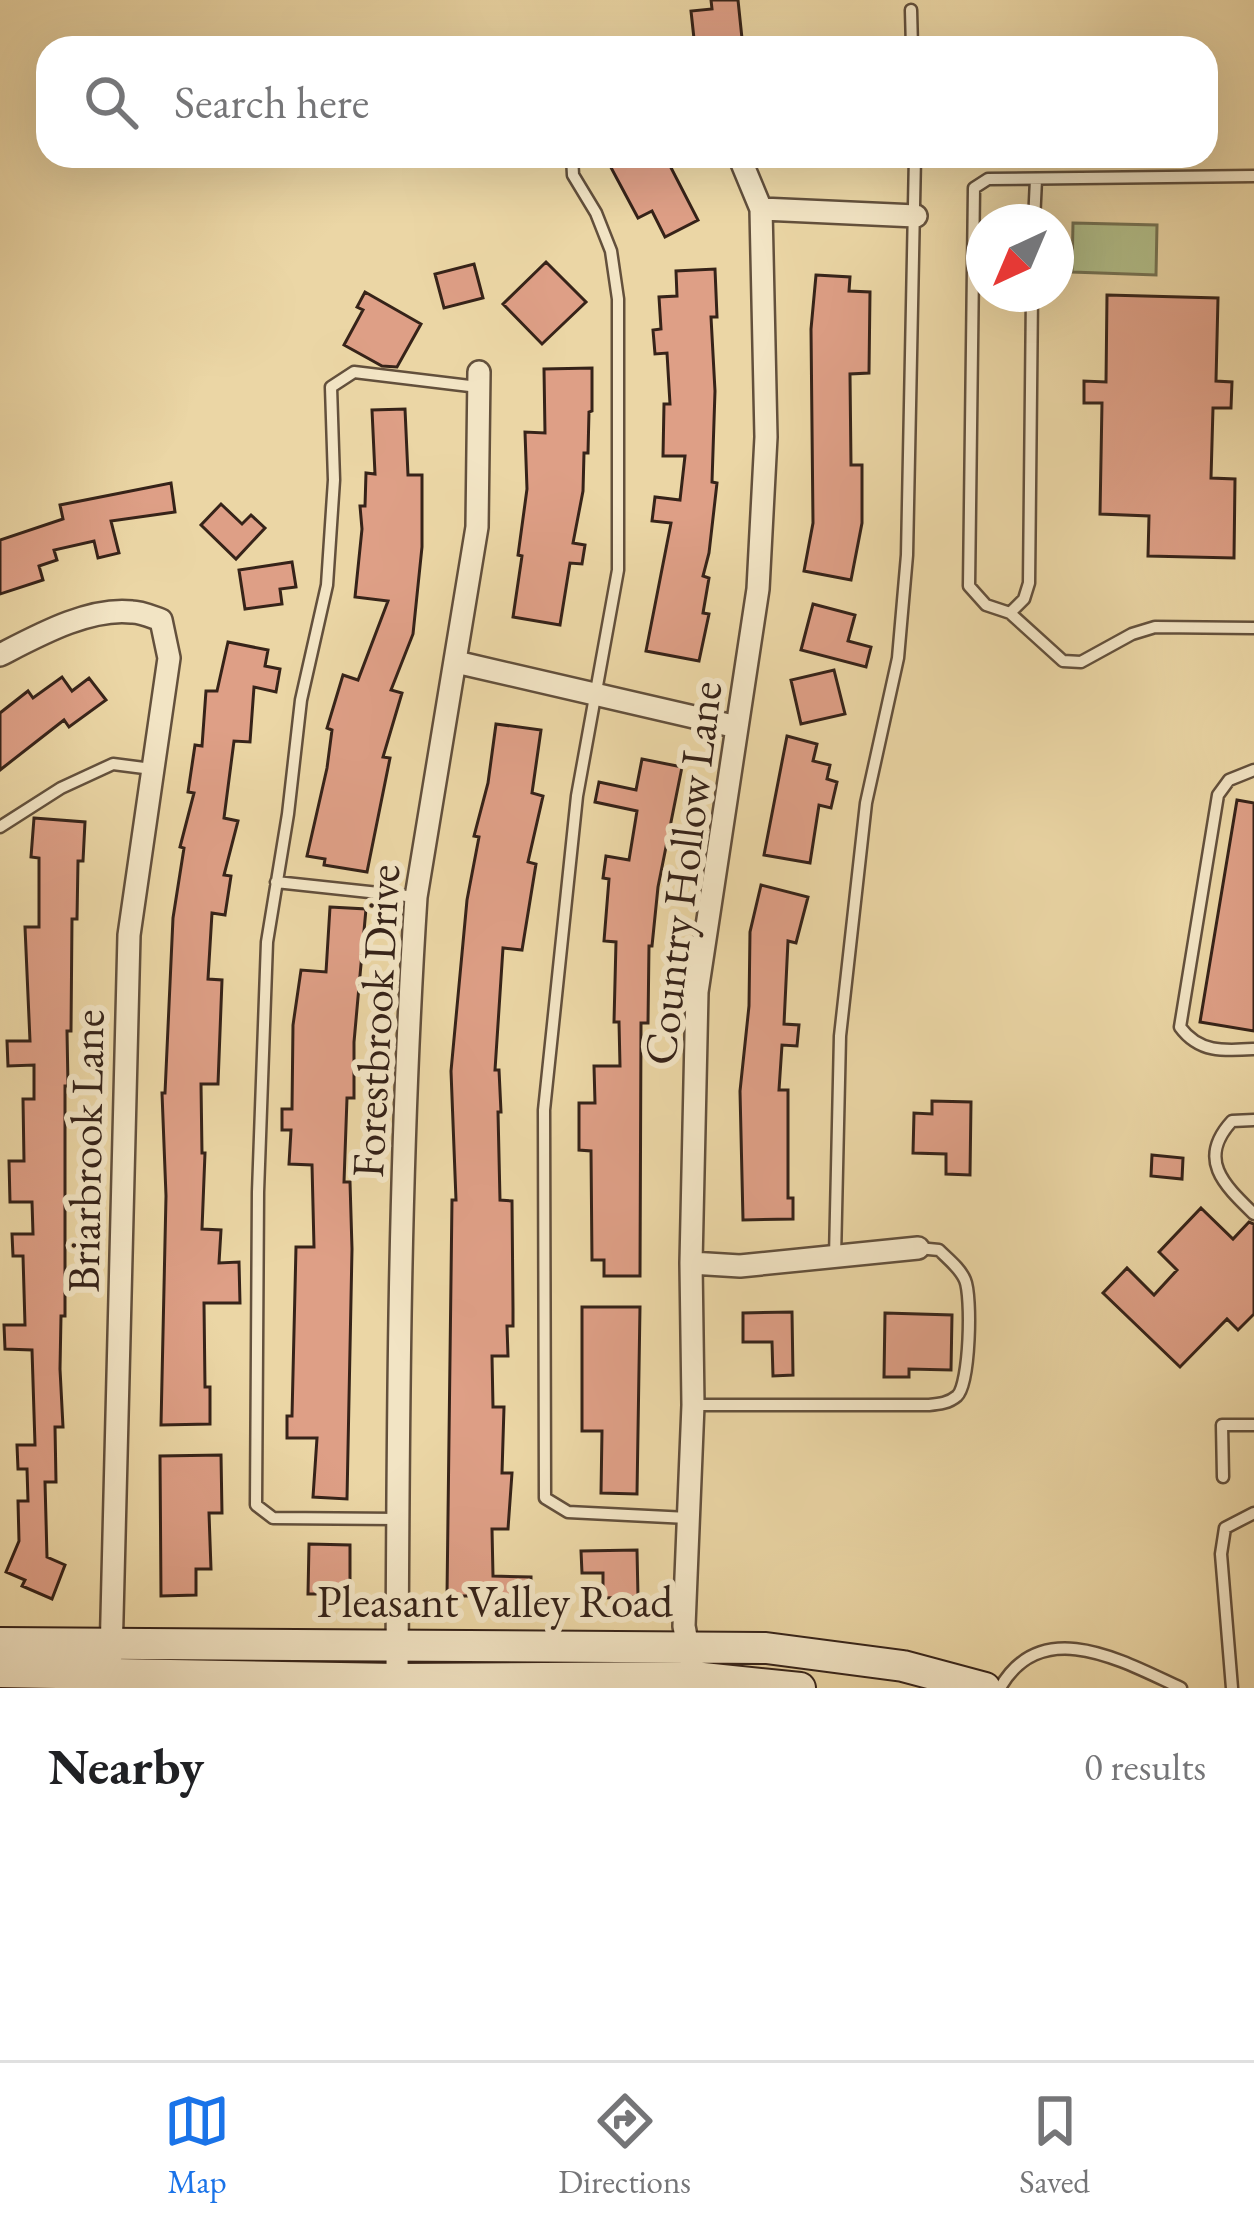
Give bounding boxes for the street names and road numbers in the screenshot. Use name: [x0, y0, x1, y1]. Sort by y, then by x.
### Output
street label: Country Hollow Lane: [630, 678, 734, 1068]
street label: Forestbrook Drive: [338, 863, 412, 1179]
street label: Briarbrook Lane: [54, 1009, 116, 1293]
street label: Pleasant Valley Road: [317, 1572, 673, 1630]

